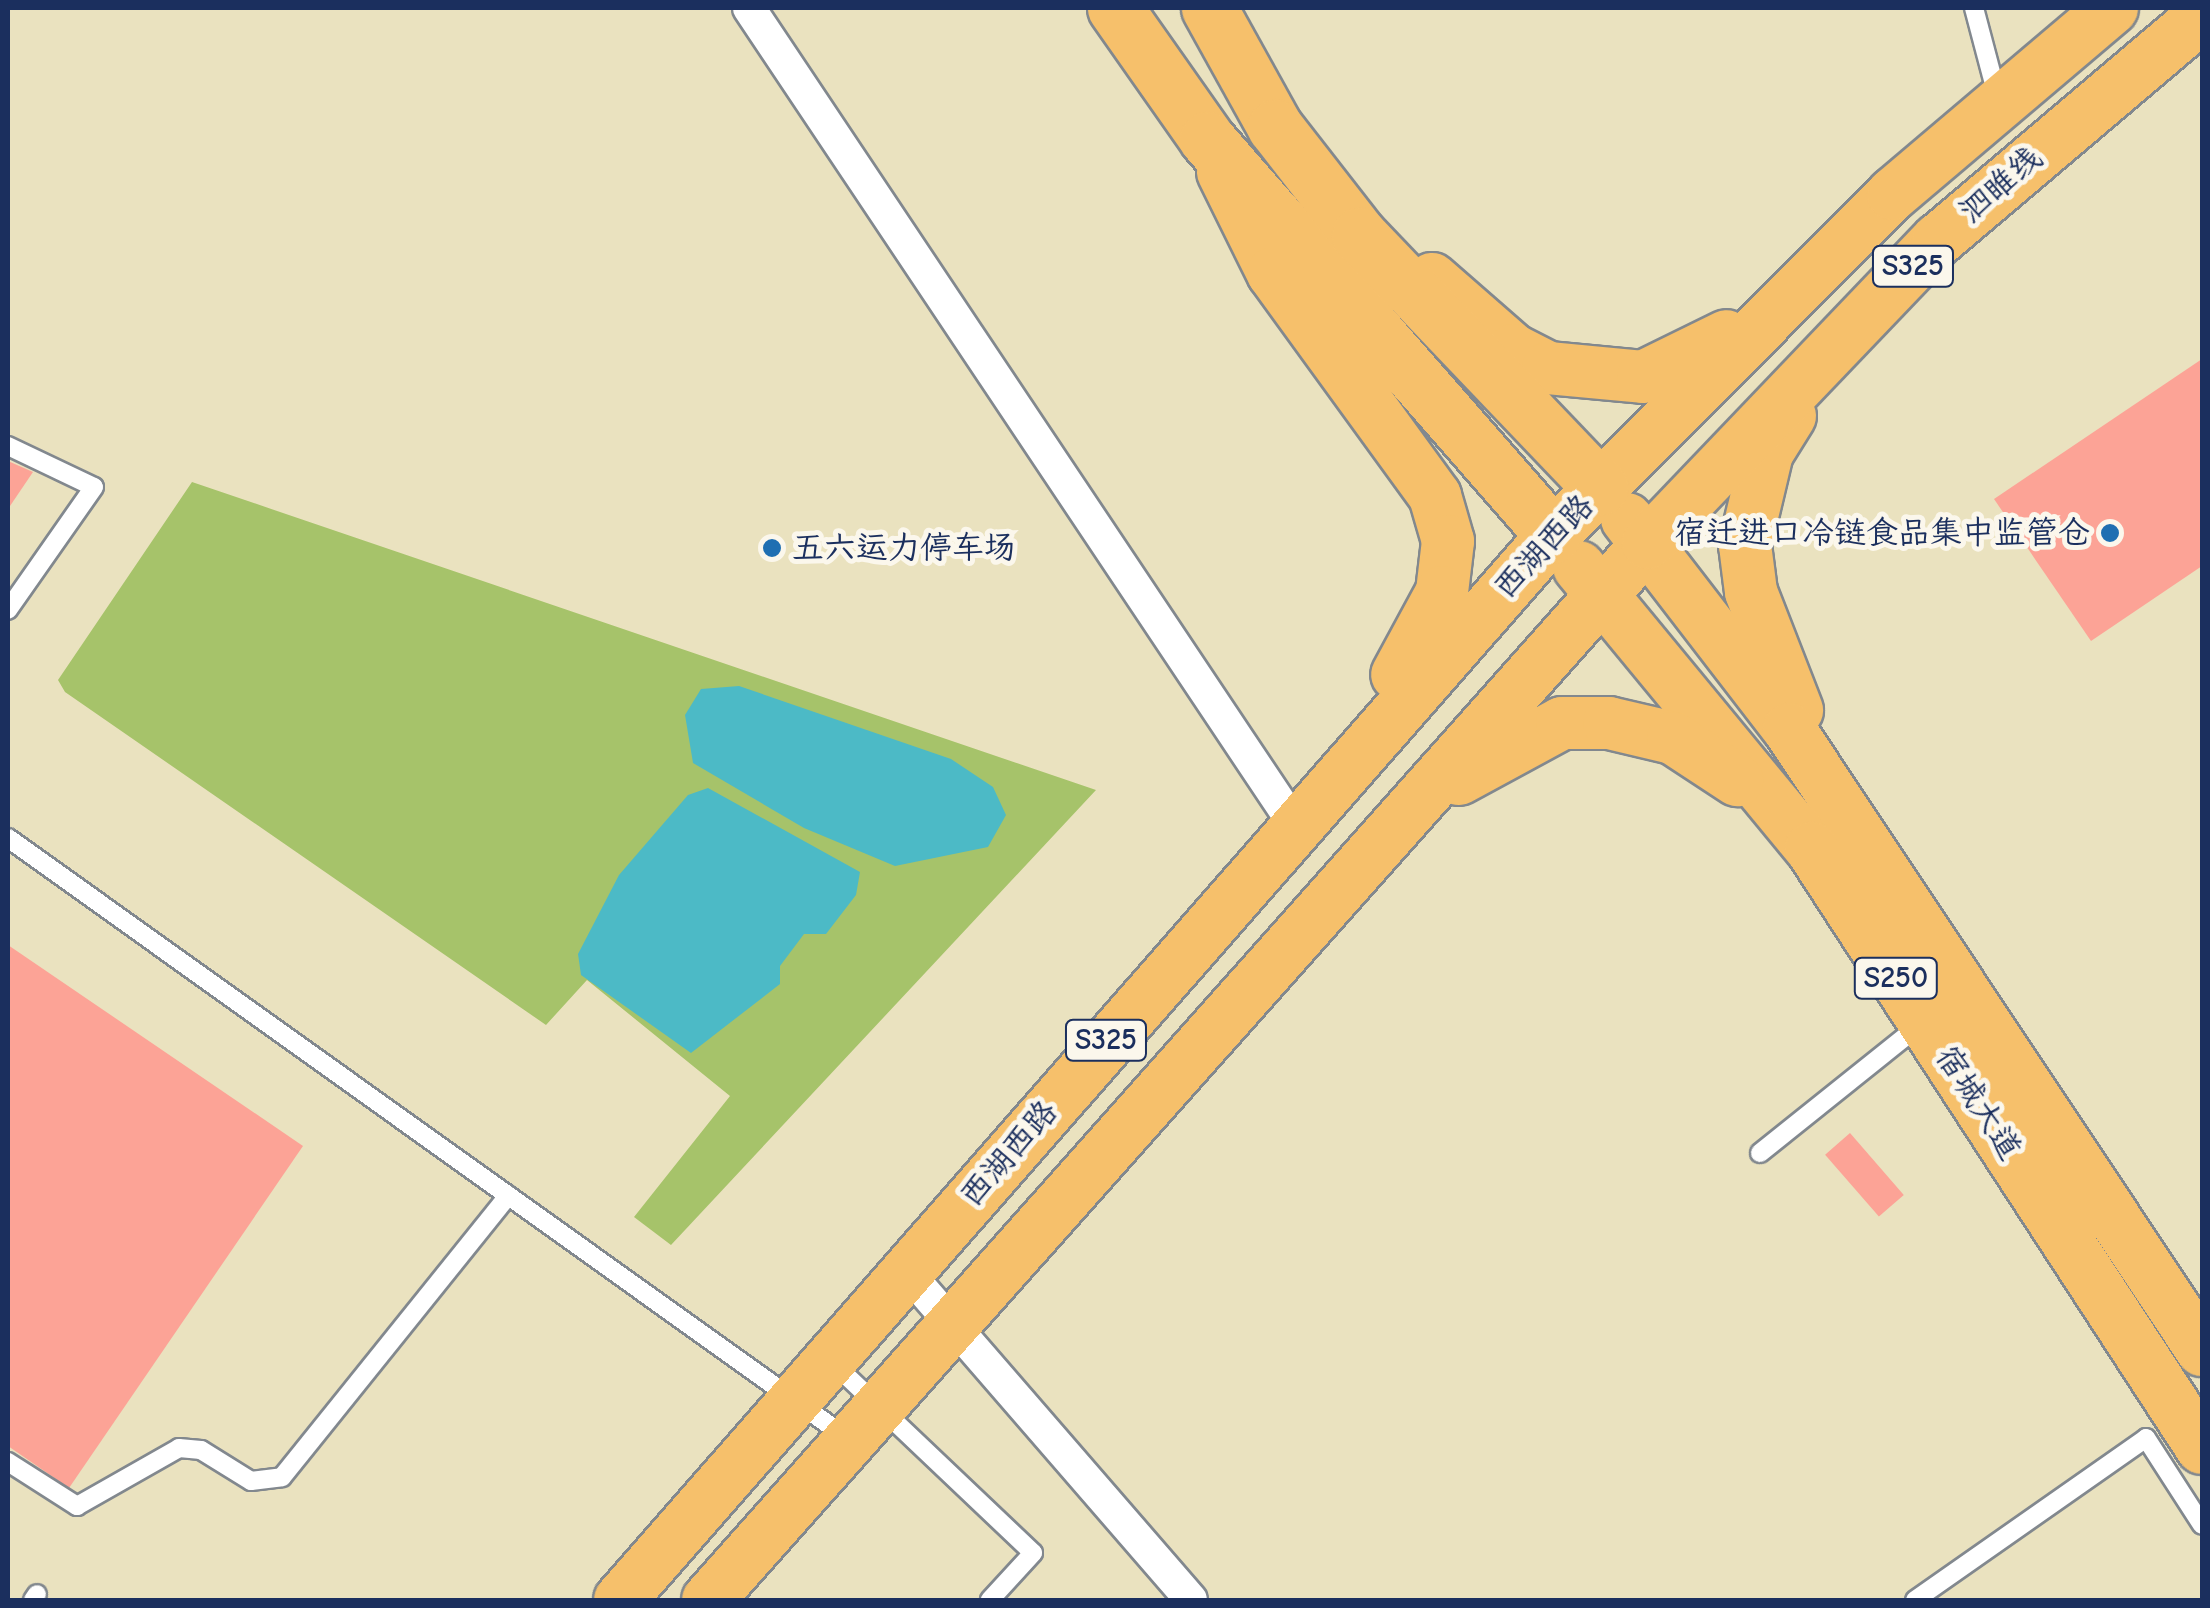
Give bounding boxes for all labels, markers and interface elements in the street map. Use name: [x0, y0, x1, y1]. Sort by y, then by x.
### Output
street label: 泗睢线: [1952, 139, 2050, 231]
road number: S325: [1870, 241, 1956, 291]
street label: 西湖西路: [1486, 487, 1602, 607]
place label: 宿迁进口冷链食品集中监管仓: [1674, 514, 2090, 552]
marker: 宿迁进口冷链食品集中监管仓: [2099, 522, 2121, 544]
place label: 五六运力停车场: [792, 529, 1016, 567]
marker: 五六运力停车场: [761, 537, 783, 559]
road number: S250: [1854, 953, 1938, 1003]
road number: S325: [1064, 1015, 1148, 1065]
street label: 宿城大道: [1927, 1039, 2029, 1167]
street label: 西湖西路: [953, 1093, 1065, 1215]

